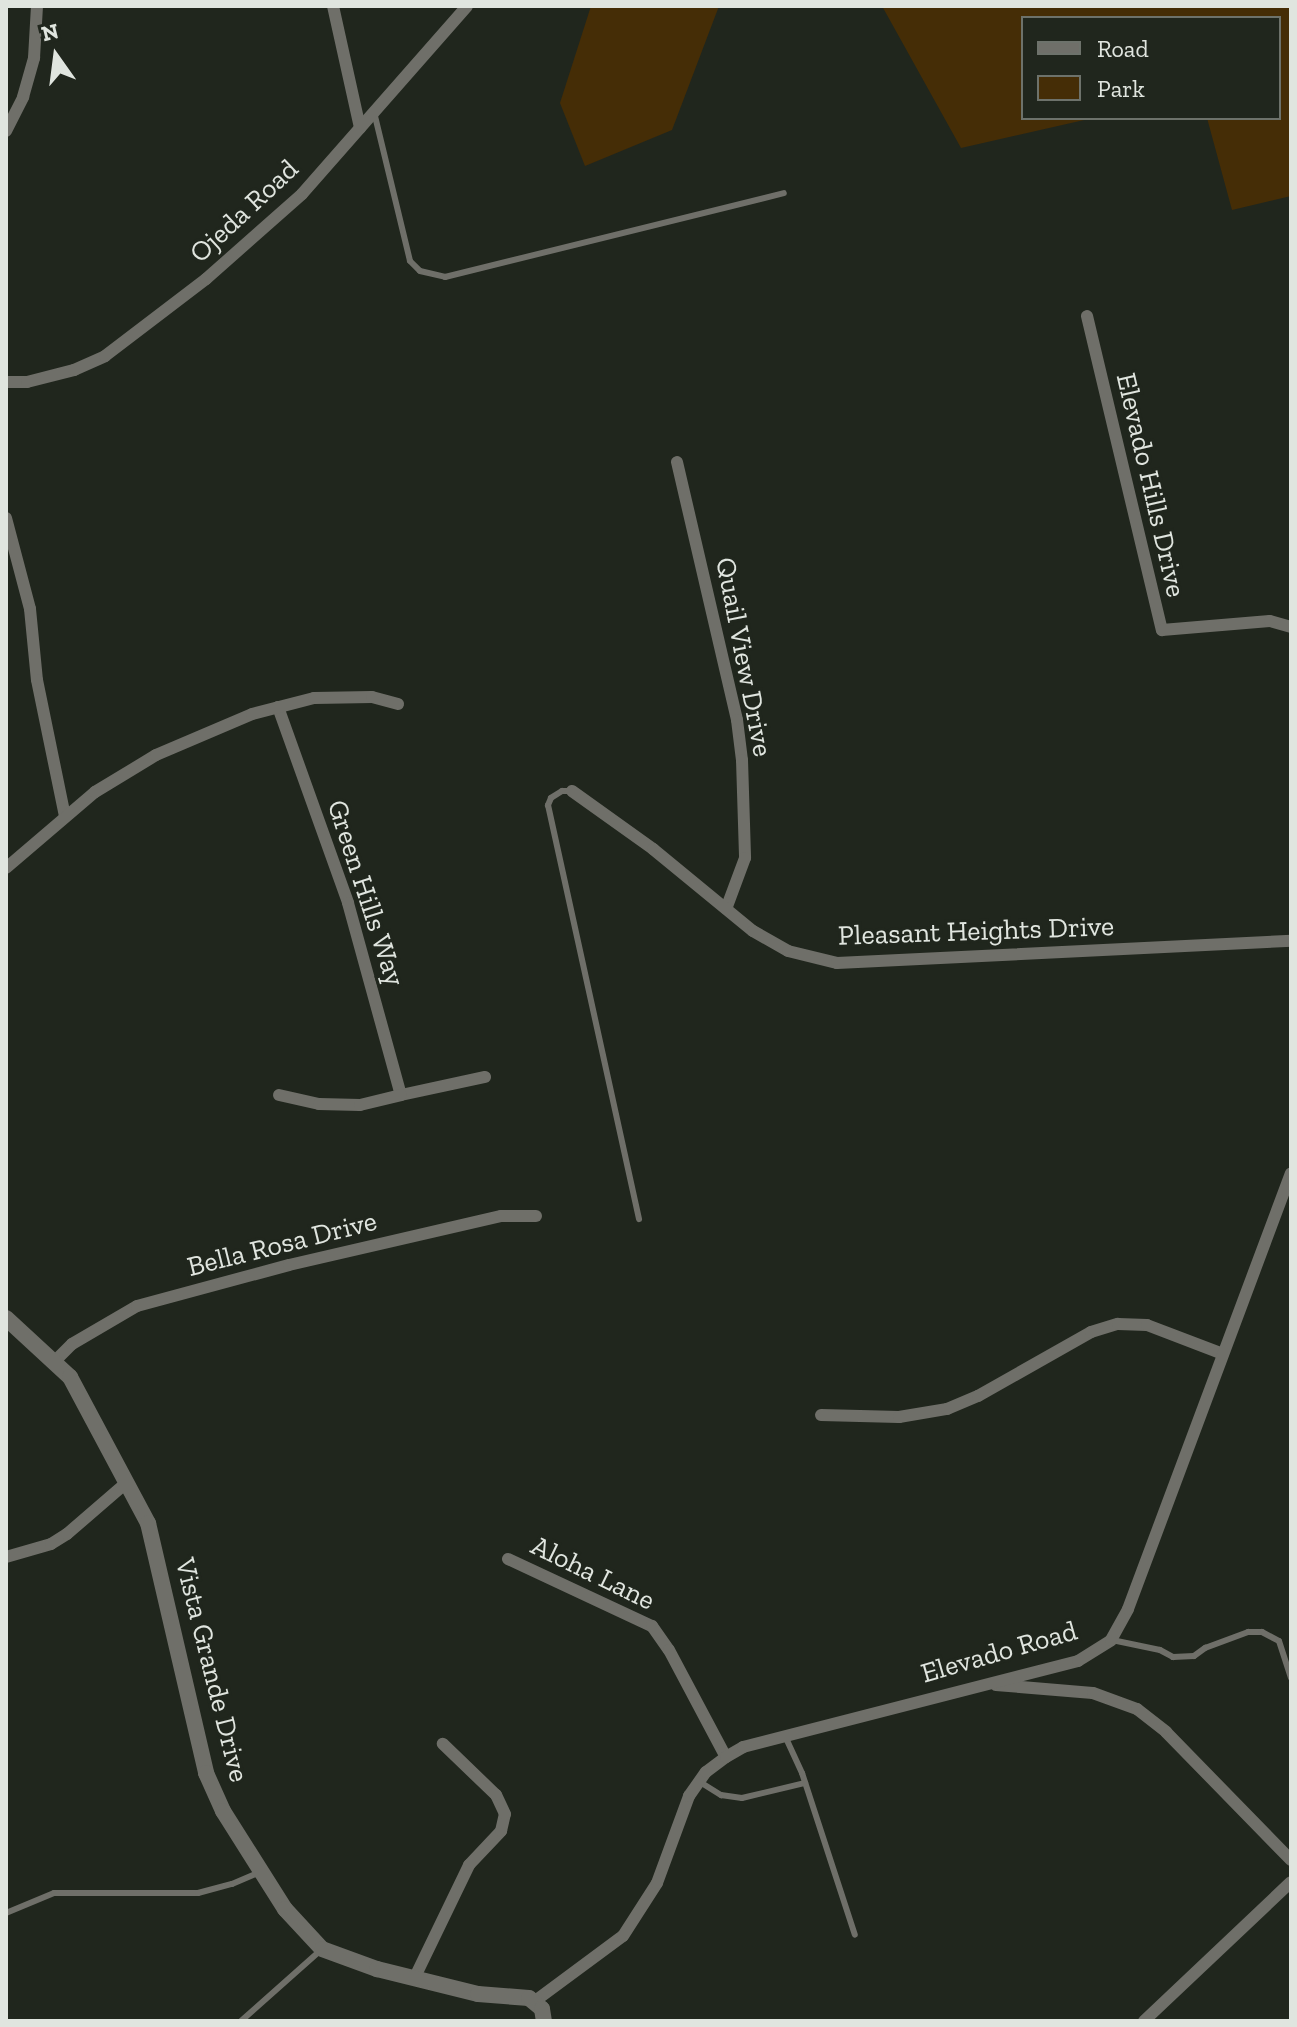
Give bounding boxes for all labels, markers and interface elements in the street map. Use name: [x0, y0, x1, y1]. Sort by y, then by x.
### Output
north arrow: [16, 16, 96, 96]
legend: [1021, 16, 1281, 120]
text: N: [39, 17, 61, 47]
text: Road: [1097, 34, 1149, 63]
text: Park: [1097, 74, 1145, 103]
street label: Ojeda Road: [183, 152, 305, 270]
street label: Elevado Hills Drive: [1109, 370, 1193, 600]
street label: Quail View Drive: [708, 554, 780, 760]
street label: Green Hills Way: [320, 795, 412, 991]
street label: Pleasant Heights Drive: [837, 909, 1115, 953]
street label: Bella Rosa Drive: [184, 1204, 380, 1284]
street label: Aloha Lane: [526, 1529, 660, 1617]
street label: Vista Grande Drive: [168, 1555, 256, 1785]
street label: Elevado Road: [917, 1614, 1081, 1690]

